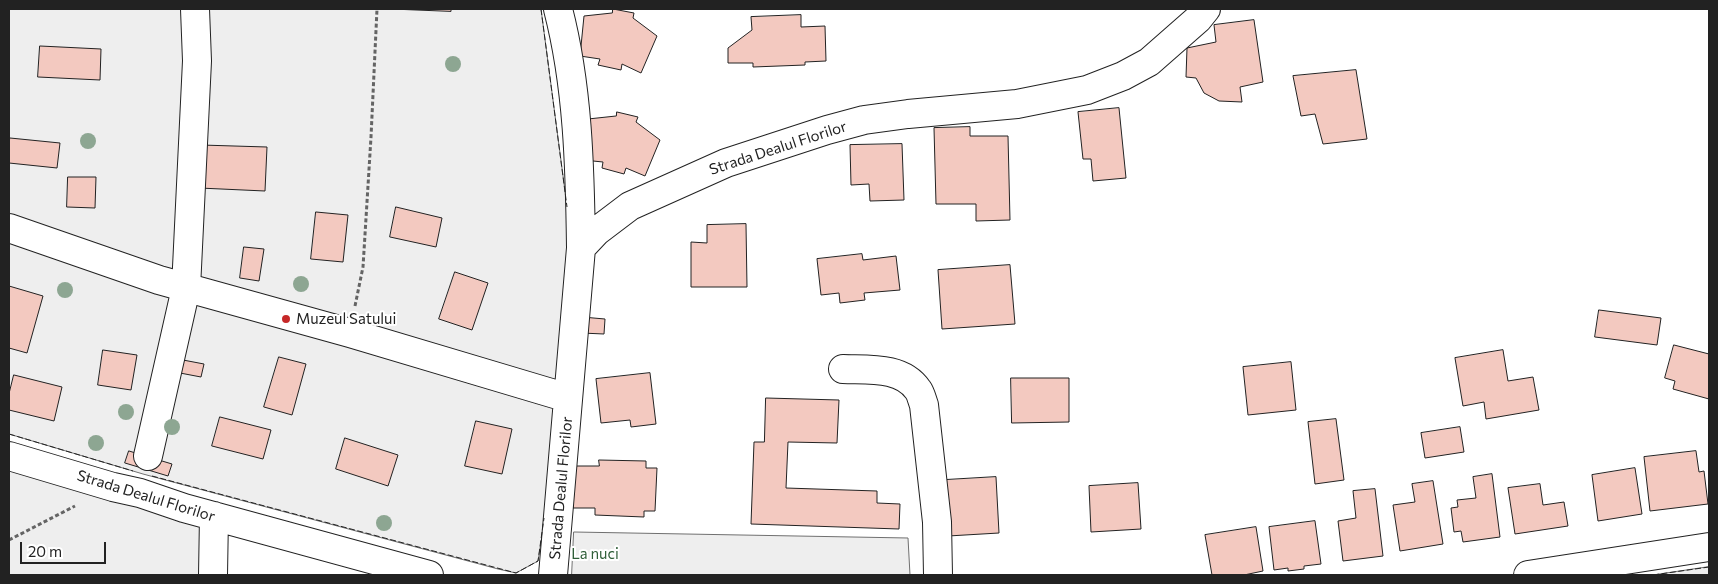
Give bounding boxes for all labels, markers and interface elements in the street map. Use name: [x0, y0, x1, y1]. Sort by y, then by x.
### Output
street label: Strada Dealul Florilor: [707, 117, 849, 179]
place label: Muzeul Satului: [296, 310, 396, 328]
marker: Muzeul Satului: [280, 313, 292, 325]
street label: Strada Dealul Florilor: [546, 416, 576, 560]
street label: Strada Dealul Florilor: [75, 466, 217, 526]
scale bar: [22, 532, 109, 564]
text: 20 m: [28, 542, 62, 560]
park label: La nuci: [571, 545, 619, 563]

